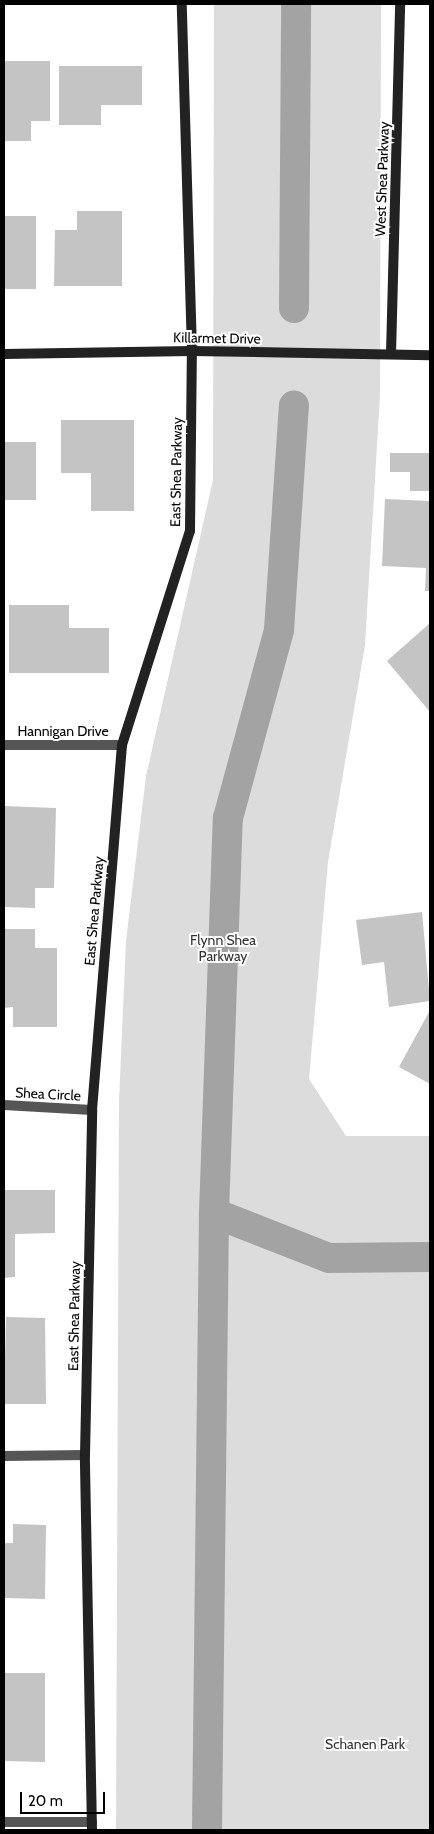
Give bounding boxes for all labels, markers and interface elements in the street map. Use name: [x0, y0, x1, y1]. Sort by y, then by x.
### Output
street label: West Shea Parkway: [372, 121, 392, 237]
street label: Killarmet Drive: [173, 329, 261, 347]
street label: East Shea Parkway: [167, 417, 185, 527]
street label: Hannigan Drive: [17, 723, 109, 739]
street label: East Shea Parkway: [81, 856, 107, 966]
park label: Flynn Shea Parkway: [190, 932, 256, 964]
street label: Shea Circle: [15, 1084, 81, 1104]
street label: East Shea Parkway: [65, 1261, 83, 1371]
park label: Schanen Park: [325, 1736, 405, 1752]
scale bar: [22, 1782, 108, 1814]
text: 20 m: [28, 1792, 63, 1810]

